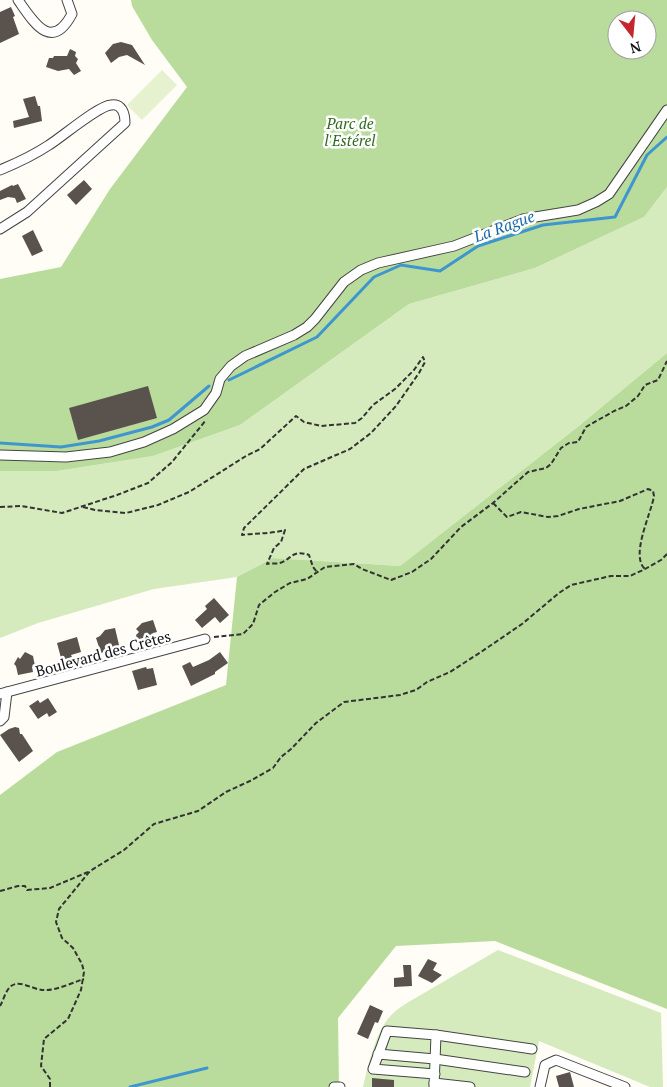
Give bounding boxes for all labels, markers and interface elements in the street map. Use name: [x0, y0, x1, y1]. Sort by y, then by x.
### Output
north arrow: [607, 10, 657, 60]
text: N: [628, 37, 643, 59]
park label: Parc de l'Estérel: [325, 113, 376, 150]
water label: La Rague: [470, 205, 537, 247]
street label: Boulevard des Crêtes: [33, 625, 173, 681]

